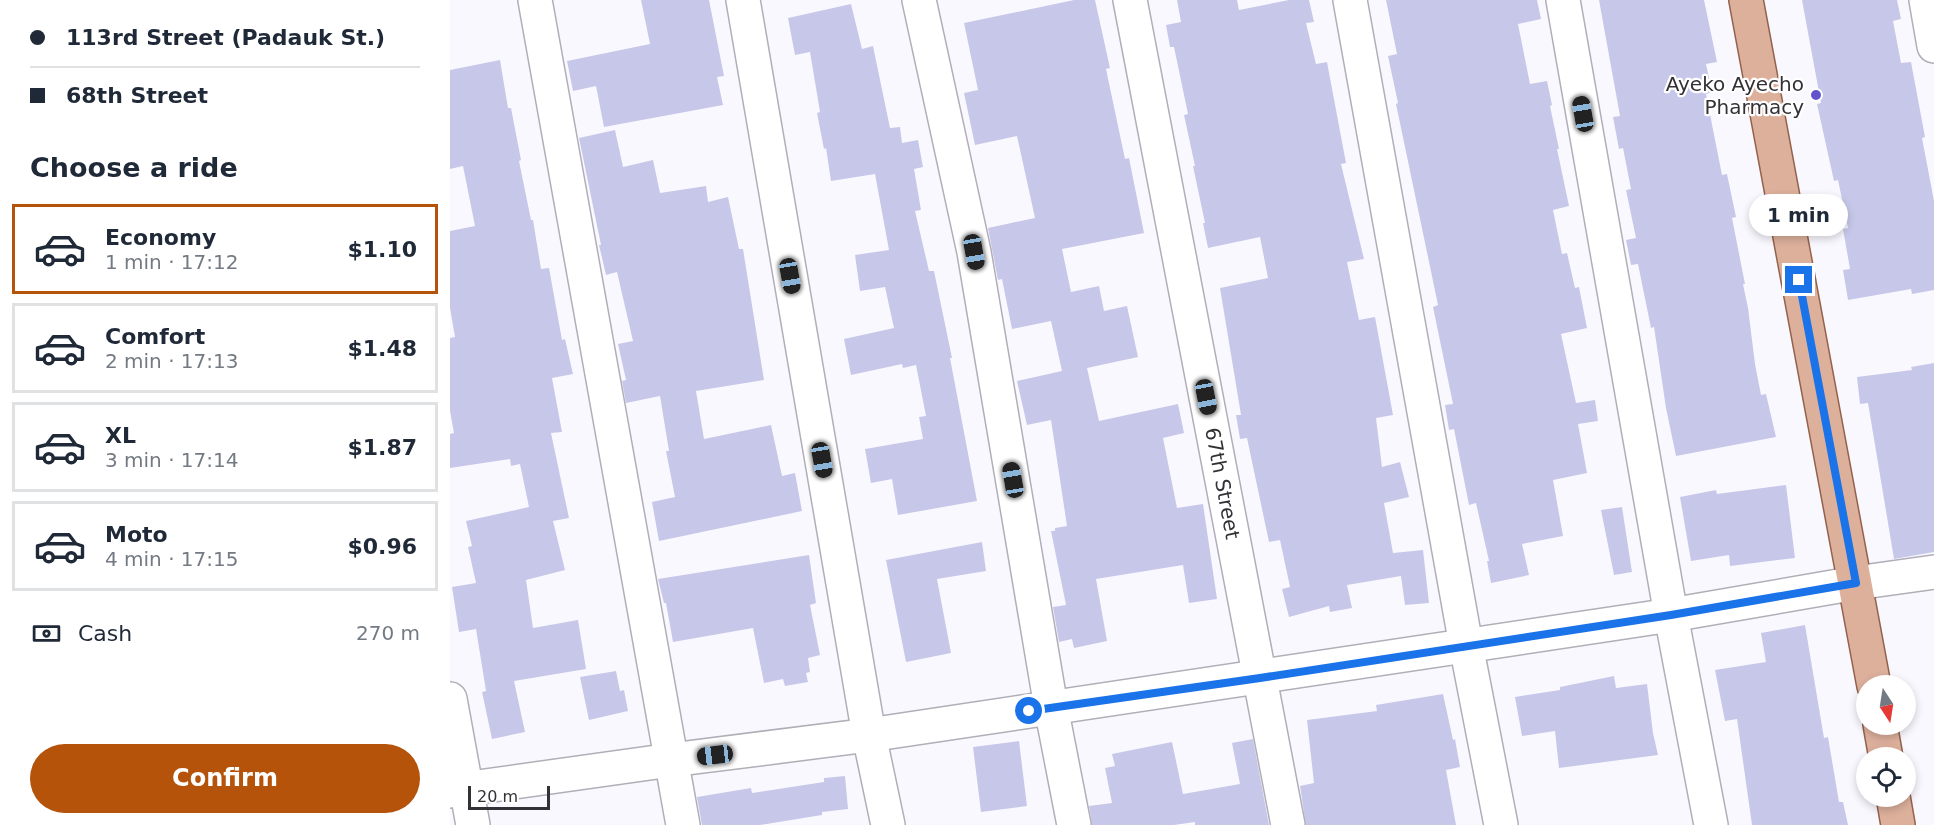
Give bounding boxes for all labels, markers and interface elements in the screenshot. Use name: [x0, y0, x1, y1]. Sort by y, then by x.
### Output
text: 113rd Street (Padauk St.): [66, 25, 385, 50]
place label: Ayeko Ayecho Pharmacy: [1666, 72, 1804, 119]
text: 68th Street: [66, 83, 208, 108]
marker: Ayeko Ayecho Pharmacy: [1809, 88, 1823, 102]
car: [1571, 95, 1595, 133]
text: Choose a ride: [30, 152, 238, 183]
callout: 1 min: [1750, 193, 1848, 235]
text: 1 min: [1767, 203, 1830, 227]
icon: car: [33, 222, 87, 276]
text: Economy: [105, 225, 216, 250]
car: [962, 233, 986, 271]
text: $1.10: [347, 237, 417, 262]
text: 1 min · 17:12: [105, 250, 239, 274]
car: [778, 257, 802, 295]
route end: [1785, 266, 1812, 293]
icon: car: [33, 321, 87, 375]
text: Comfort: [105, 324, 205, 349]
text: $1.48: [347, 336, 417, 361]
text: 2 min · 17:13: [105, 349, 239, 373]
car: [1194, 378, 1218, 416]
icon: car: [33, 420, 87, 474]
text: XL: [105, 423, 136, 448]
street label: 67th Street: [1200, 425, 1245, 541]
text: $1.87: [347, 435, 417, 460]
car: [810, 441, 834, 479]
text: 3 min · 17:14: [105, 448, 239, 472]
car: [1001, 461, 1025, 499]
icon: car: [33, 519, 87, 573]
text: Moto: [105, 522, 168, 547]
text: $0.96: [347, 534, 417, 559]
text: 4 min · 17:15: [105, 547, 239, 571]
icon: cash: [30, 617, 63, 650]
text: Cash: [78, 621, 132, 646]
text: 270 m: [356, 621, 420, 645]
north arrow: [1856, 675, 1916, 735]
map controls: [1856, 675, 1916, 807]
route start: [1015, 697, 1042, 724]
button: Confirm: [30, 744, 420, 813]
car: [696, 744, 734, 766]
button: locate: [1856, 747, 1916, 807]
scale bar: [468, 783, 550, 810]
text: 20 m: [477, 787, 518, 806]

